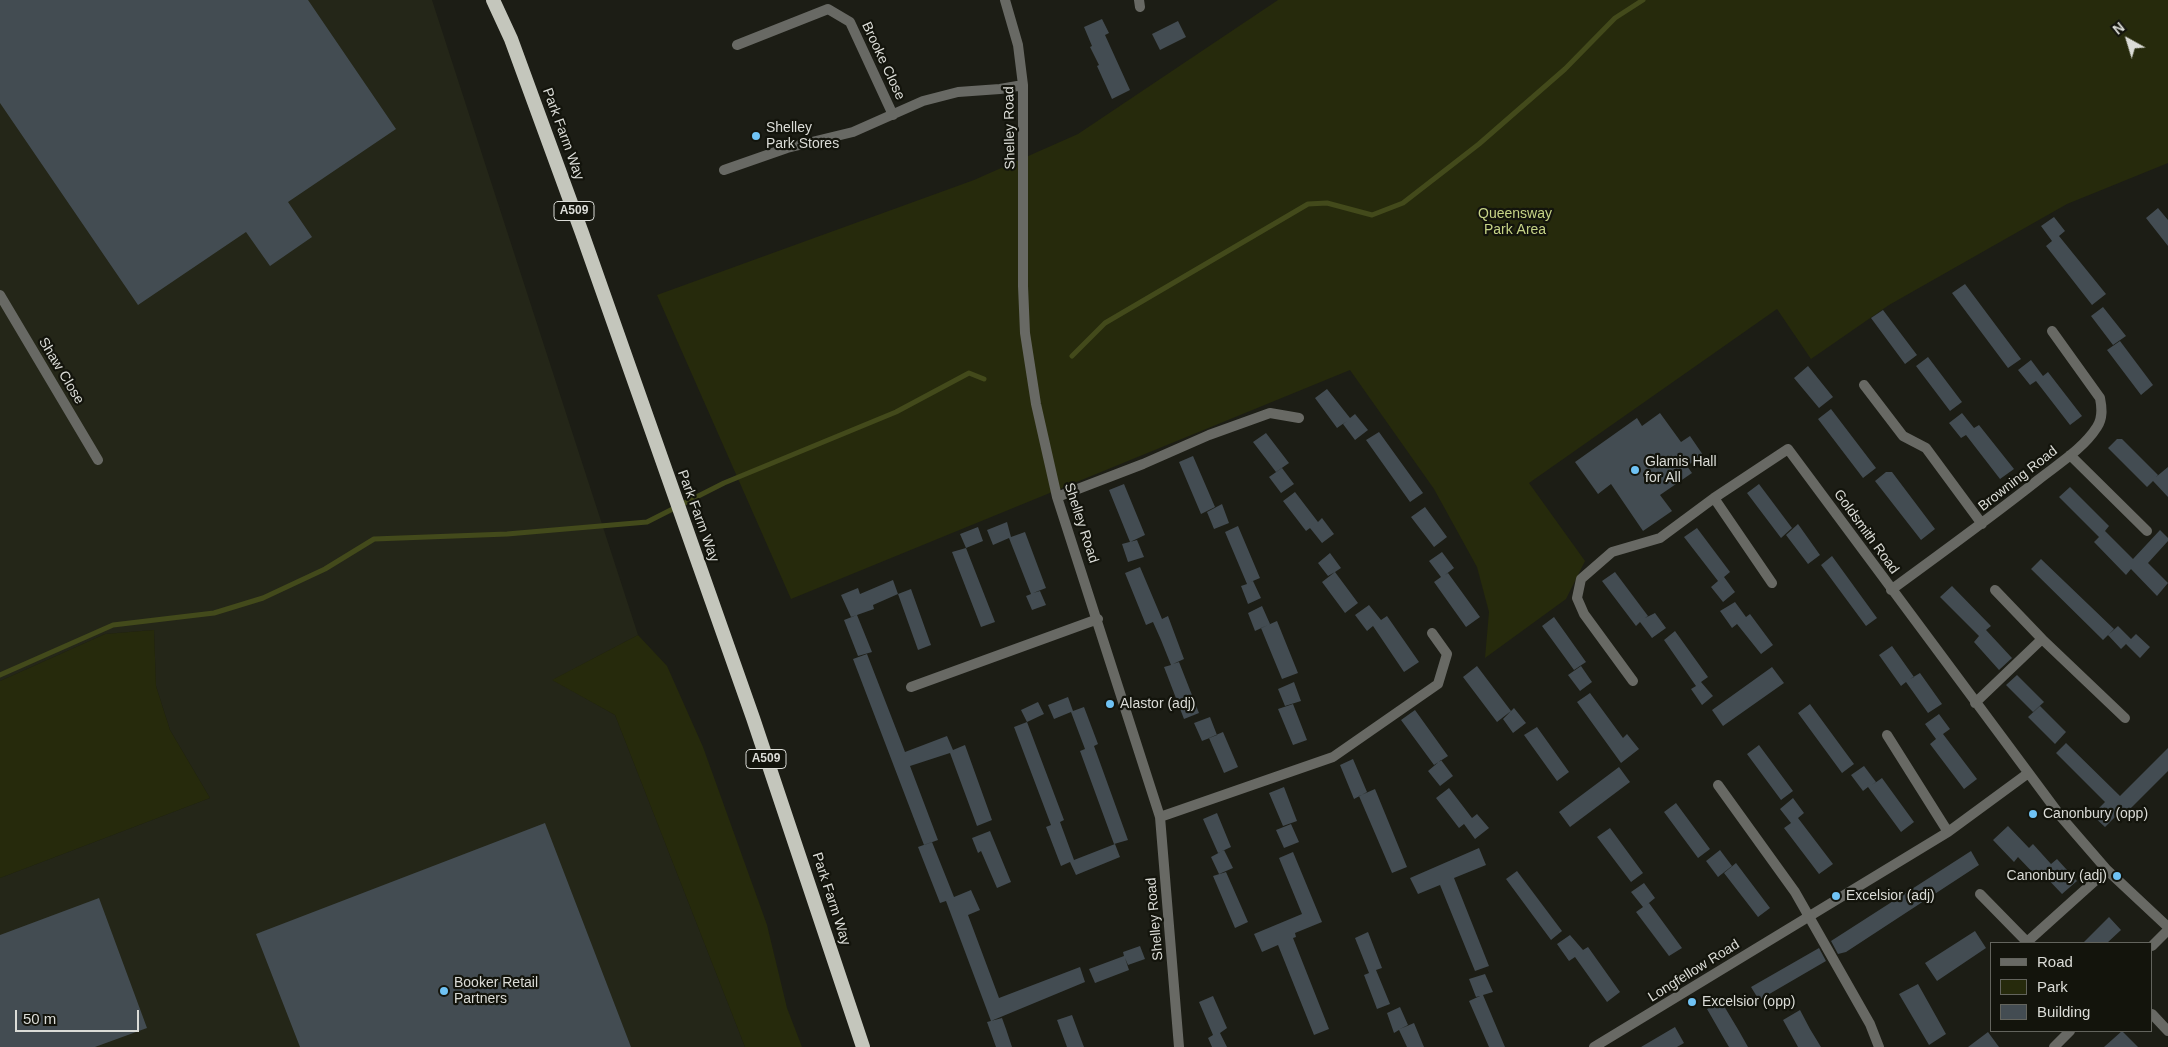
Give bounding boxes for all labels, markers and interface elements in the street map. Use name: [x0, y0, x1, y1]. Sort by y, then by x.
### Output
north arrow: [2103, 15, 2153, 65]
street label: Brooke Close: [858, 19, 908, 103]
text: N: [2110, 19, 2128, 38]
street label: Park Farm Way: [539, 86, 587, 182]
street label: Shelley Road: [1001, 86, 1019, 170]
place label: Shelley Park Stores: [766, 120, 839, 152]
marker: Shelley Park Stores: [750, 130, 762, 142]
road number: A509: [554, 202, 594, 220]
park label: Queensway Park Area: [1478, 206, 1552, 238]
street label: Shaw Close: [35, 335, 87, 407]
street label: Browning Road: [1975, 443, 2061, 515]
place label: Glamis Hall for All: [1645, 454, 1717, 487]
marker: Glamis Hall for All: [1629, 464, 1641, 476]
street label: Park Farm Way: [674, 468, 722, 564]
street label: Shelley Road: [1060, 481, 1102, 565]
street label: Goldsmith Road: [1830, 486, 1902, 578]
place label: Alastor (adj): [1120, 696, 1195, 712]
marker: Alastor (adj): [1104, 698, 1116, 710]
road number: A509: [746, 750, 786, 769]
place label: Canonbury (opp): [2043, 806, 2148, 822]
marker: Canonbury (opp): [2027, 808, 2039, 820]
street label: Park Farm Way: [808, 850, 854, 948]
place label: Canonbury (adj): [2007, 868, 2107, 884]
marker: Canonbury (adj): [2111, 870, 2123, 882]
street label: Shelley Road: [1143, 877, 1167, 961]
place label: Excelsior (adj): [1846, 888, 1935, 904]
marker: Excelsior (adj): [1830, 890, 1842, 902]
street label: Longfellow Road: [1645, 936, 1743, 1006]
legend: [1990, 942, 2153, 1032]
text: Road: [2037, 953, 2073, 970]
place label: Booker Retail Partners: [454, 975, 538, 1008]
text: Park: [2037, 978, 2068, 995]
marker: Booker Retail Partners: [438, 985, 450, 997]
place label: Excelsior (opp): [1702, 994, 1795, 1010]
marker: Excelsior (opp): [1686, 996, 1698, 1008]
scale bar: [18, 1000, 141, 1032]
text: Building: [2037, 1003, 2090, 1020]
text: 50 m: [23, 1010, 56, 1027]

